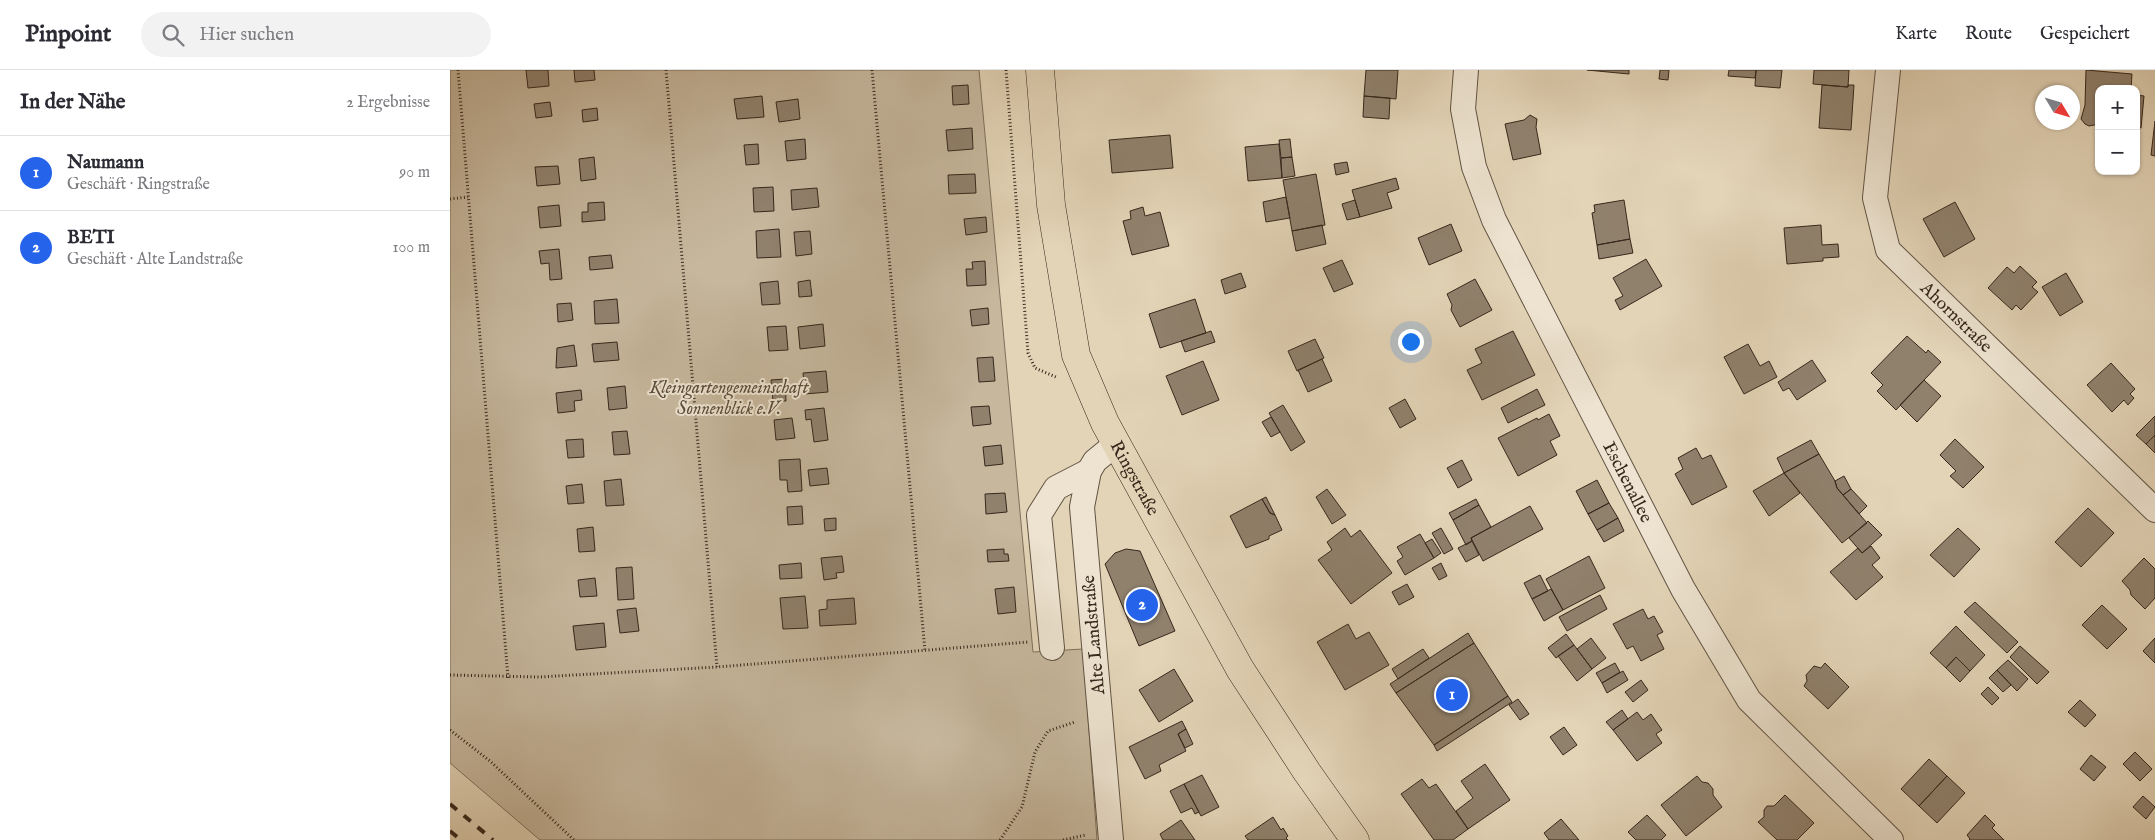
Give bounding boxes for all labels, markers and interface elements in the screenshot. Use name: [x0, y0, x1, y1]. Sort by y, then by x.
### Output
search box: [141, 12, 491, 57]
text: Pinpoint: [25, 19, 111, 50]
icon: search: [159, 21, 187, 49]
text: Hier suchen: [199, 23, 294, 47]
text: Karte: [1895, 23, 1937, 46]
text: Route: [1965, 23, 2012, 46]
text: Gespeichert: [2040, 23, 2130, 46]
north arrow: [2035, 85, 2080, 130]
map controls: [2095, 85, 2140, 175]
button: +: [2095, 85, 2140, 130]
text: In der Nähe: [20, 89, 126, 116]
text: 2 Ergebnisse: [346, 93, 430, 113]
button: −: [2095, 130, 2140, 175]
text: Naumann: [67, 151, 144, 175]
text: 1: [33, 163, 39, 183]
text: 90 m: [399, 163, 430, 183]
text: Geschäft · Ringstraße: [67, 175, 210, 195]
text: BETI: [67, 226, 115, 250]
text: 2: [32, 238, 40, 258]
text: 100 m: [393, 238, 430, 258]
text: Geschäft · Alte Landstraße: [67, 250, 243, 270]
street label: Ahornstraße: [1914, 277, 1997, 358]
your location: [1398, 329, 1424, 355]
park label: Kleingartengemeinschaft Sonnenblick e.V.: [649, 377, 810, 421]
street label: Ringstraße: [1104, 437, 1164, 520]
street label: Eschenallee: [1596, 438, 1657, 527]
street label: Alte Landstraße: [1078, 574, 1111, 696]
pin: 2: [1126, 586, 1158, 624]
pin: 1: [1436, 676, 1468, 714]

